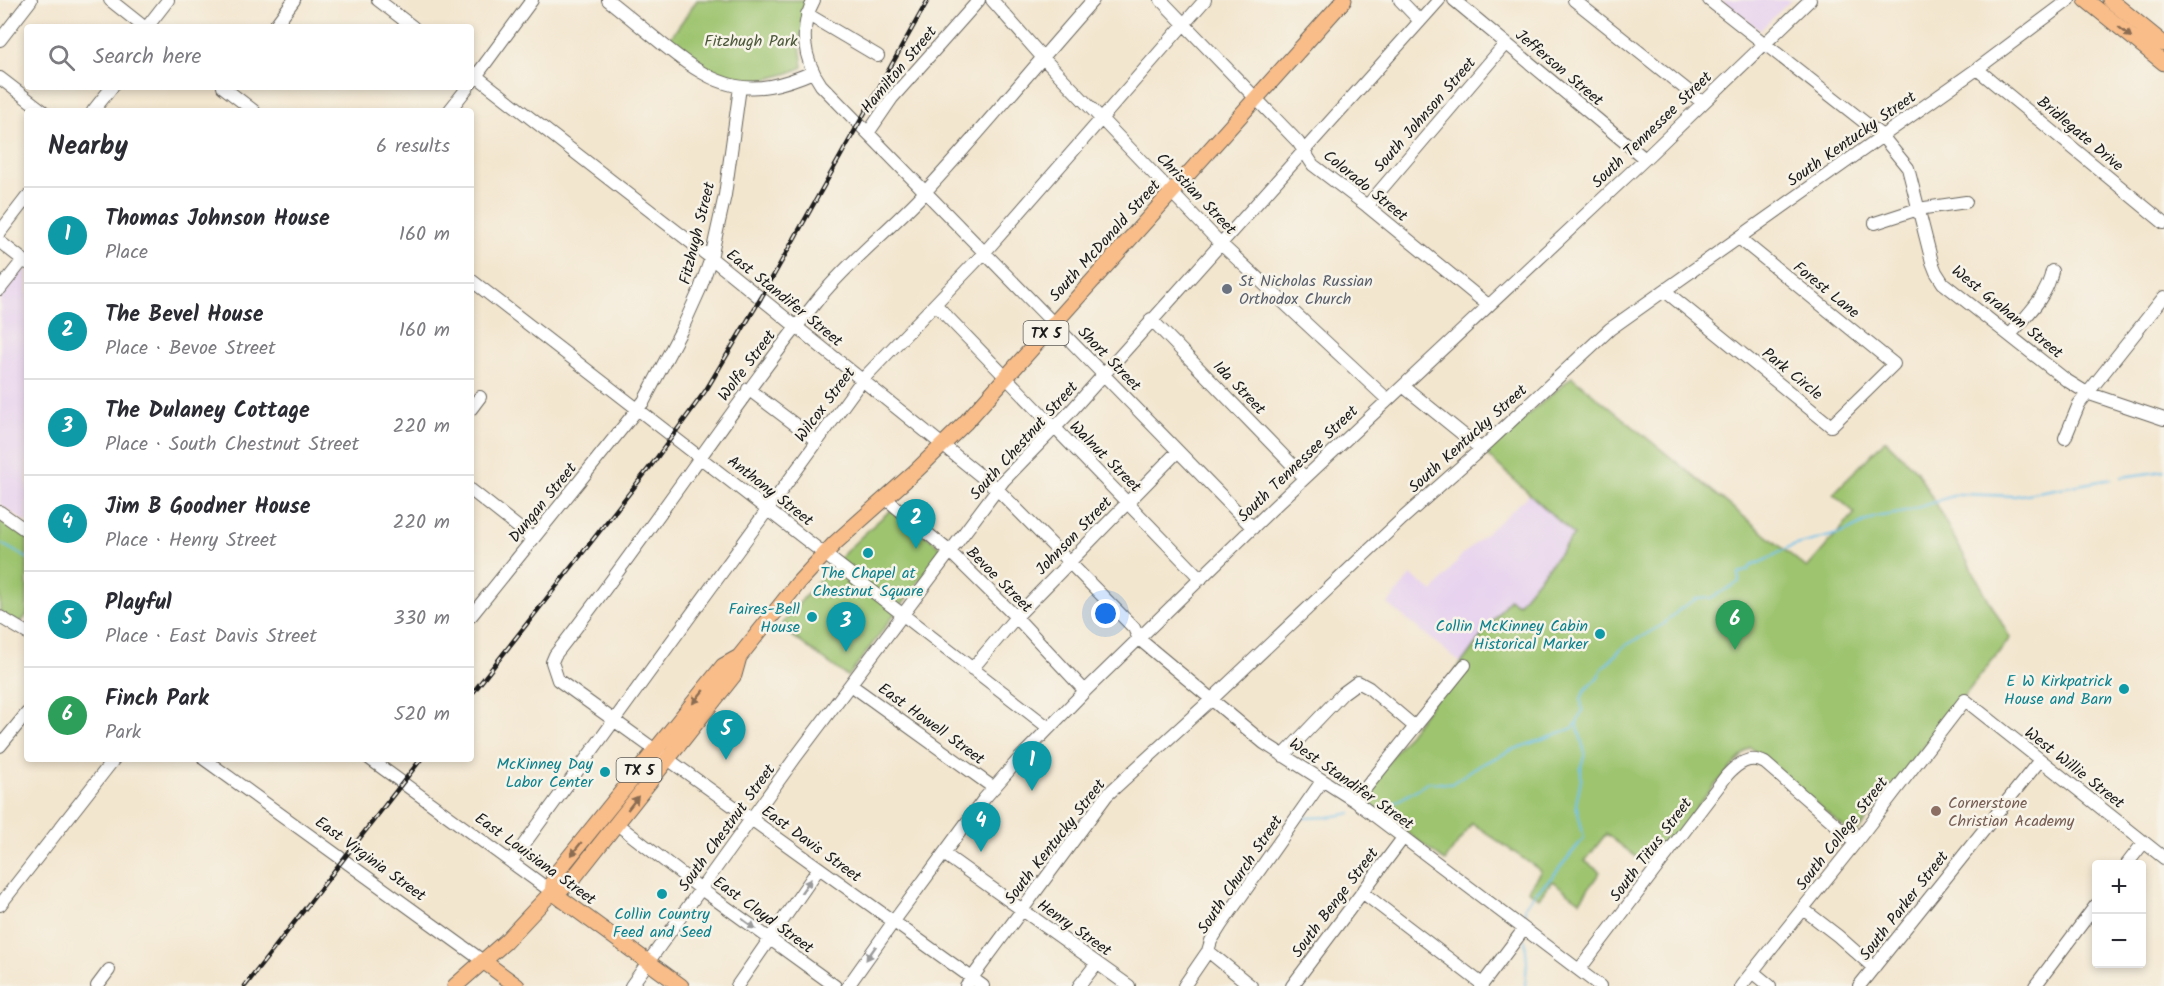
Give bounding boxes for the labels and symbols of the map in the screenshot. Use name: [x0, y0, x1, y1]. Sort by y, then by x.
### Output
street label: Hamilton Street: [855, 20, 944, 119]
street label: Jefferson Street: [1509, 24, 1609, 113]
one-way arrow: [2117, 25, 2133, 38]
park label: Fitzhugh Park: [704, 29, 798, 54]
street label: South Johnson Street: [1368, 51, 1483, 178]
street label: South Tennessee Street: [1586, 65, 1719, 195]
street label: South Kentucky Street: [1782, 85, 1922, 193]
street label: Bridlegate Drive: [2031, 90, 2129, 178]
street label: Colorado Street: [1317, 144, 1414, 229]
street label: Christian Street: [1150, 147, 1243, 242]
street label: South McDonald Street: [1043, 174, 1167, 308]
street label: Fitzhugh Street: [673, 179, 722, 287]
street label: East Standifer Street: [720, 243, 849, 354]
street label: Forest Lane: [1787, 255, 1865, 325]
street label: West Graham Street: [1946, 259, 2069, 366]
place label: St Nicholas Russian Orthodox Church: [1239, 269, 1373, 312]
marker: St Nicholas Russian Orthodox Church: [1220, 282, 1234, 296]
road number: TX 5: [1024, 321, 1068, 345]
street label: Short Street: [1071, 321, 1147, 398]
street label: Wolfe Street: [712, 324, 783, 407]
street label: Park Circle: [1756, 342, 1828, 407]
street label: Ida Street: [1207, 355, 1272, 422]
street label: Wilcox Street: [789, 361, 862, 448]
street label: South Chestnut Street: [964, 375, 1085, 506]
street label: South Kentucky Street: [1403, 378, 1534, 500]
street label: South Tennessee Street: [1232, 399, 1365, 529]
street label: Walnut Street: [1063, 415, 1147, 499]
street label: Anthony Street: [722, 450, 819, 533]
street label: Dungan Street: [503, 457, 584, 549]
street label: Johnson Street: [1030, 490, 1119, 581]
pin: 2: [896, 500, 936, 549]
street label: Bevoe Street: [960, 541, 1039, 620]
marker: The Chapel at Chestnut Square: [861, 546, 875, 560]
place label: The Chapel at Chestnut Square: [813, 561, 923, 604]
place label: Faires-Bell House: [728, 597, 800, 640]
your location: [1091, 599, 1120, 628]
pin: 6: [1716, 600, 1754, 650]
pin: 3: [826, 602, 866, 652]
marker: Faires-Bell House: [805, 610, 819, 624]
place label: Collin McKinney Cabin Historical Marker: [1436, 614, 1590, 657]
marker: Collin McKinney Cabin Historical Marker: [1593, 627, 1607, 641]
place label: E W Kirkpatrick House and Barn: [2004, 669, 2112, 712]
street label: East Howell Street: [872, 677, 991, 772]
marker: E W Kirkpatrick House and Barn: [2117, 682, 2131, 696]
one-way arrow: [692, 689, 704, 704]
pin: 5: [706, 710, 746, 760]
street label: West Willie Street: [2019, 721, 2130, 816]
street label: West Standifer Street: [1284, 732, 1419, 837]
pin: 1: [1012, 742, 1052, 791]
place label: McKinney Day Labor Center: [496, 752, 595, 795]
road number: TX 5: [616, 758, 662, 782]
street label: South Chestnut Street: [672, 758, 783, 897]
marker: McKinney Day Labor Center: [598, 765, 612, 779]
street label: South College Street: [1790, 771, 1895, 896]
street label: South Kentucky Street: [998, 773, 1113, 910]
place label: Cornerstone Christian Academy: [1948, 791, 2075, 834]
street label: South Titus Street: [1604, 792, 1699, 907]
one-way arrow: [626, 796, 638, 811]
street label: East Davis Street: [756, 799, 867, 890]
pin: 4: [962, 802, 1000, 852]
marker: Cornerstone Christian Academy: [1929, 804, 1943, 818]
street label: East Louisiana Street: [469, 807, 602, 912]
street label: East Virginia Street: [309, 810, 432, 909]
street label: South Church Street: [1191, 810, 1290, 939]
one-way arrow: [570, 841, 582, 856]
street label: South Benge Street: [1285, 842, 1385, 963]
street label: South Parker Street: [1853, 845, 1956, 966]
street label: East Cloyd Street: [707, 870, 819, 961]
one-way arrow: [800, 878, 812, 894]
marker: Collin Country Feed and Seed: [655, 887, 669, 901]
street label: Henry Street: [1032, 893, 1117, 964]
place label: Collin Country Feed and Seed: [613, 902, 712, 945]
one-way arrow: [741, 917, 756, 929]
one-way arrow: [865, 945, 877, 961]

